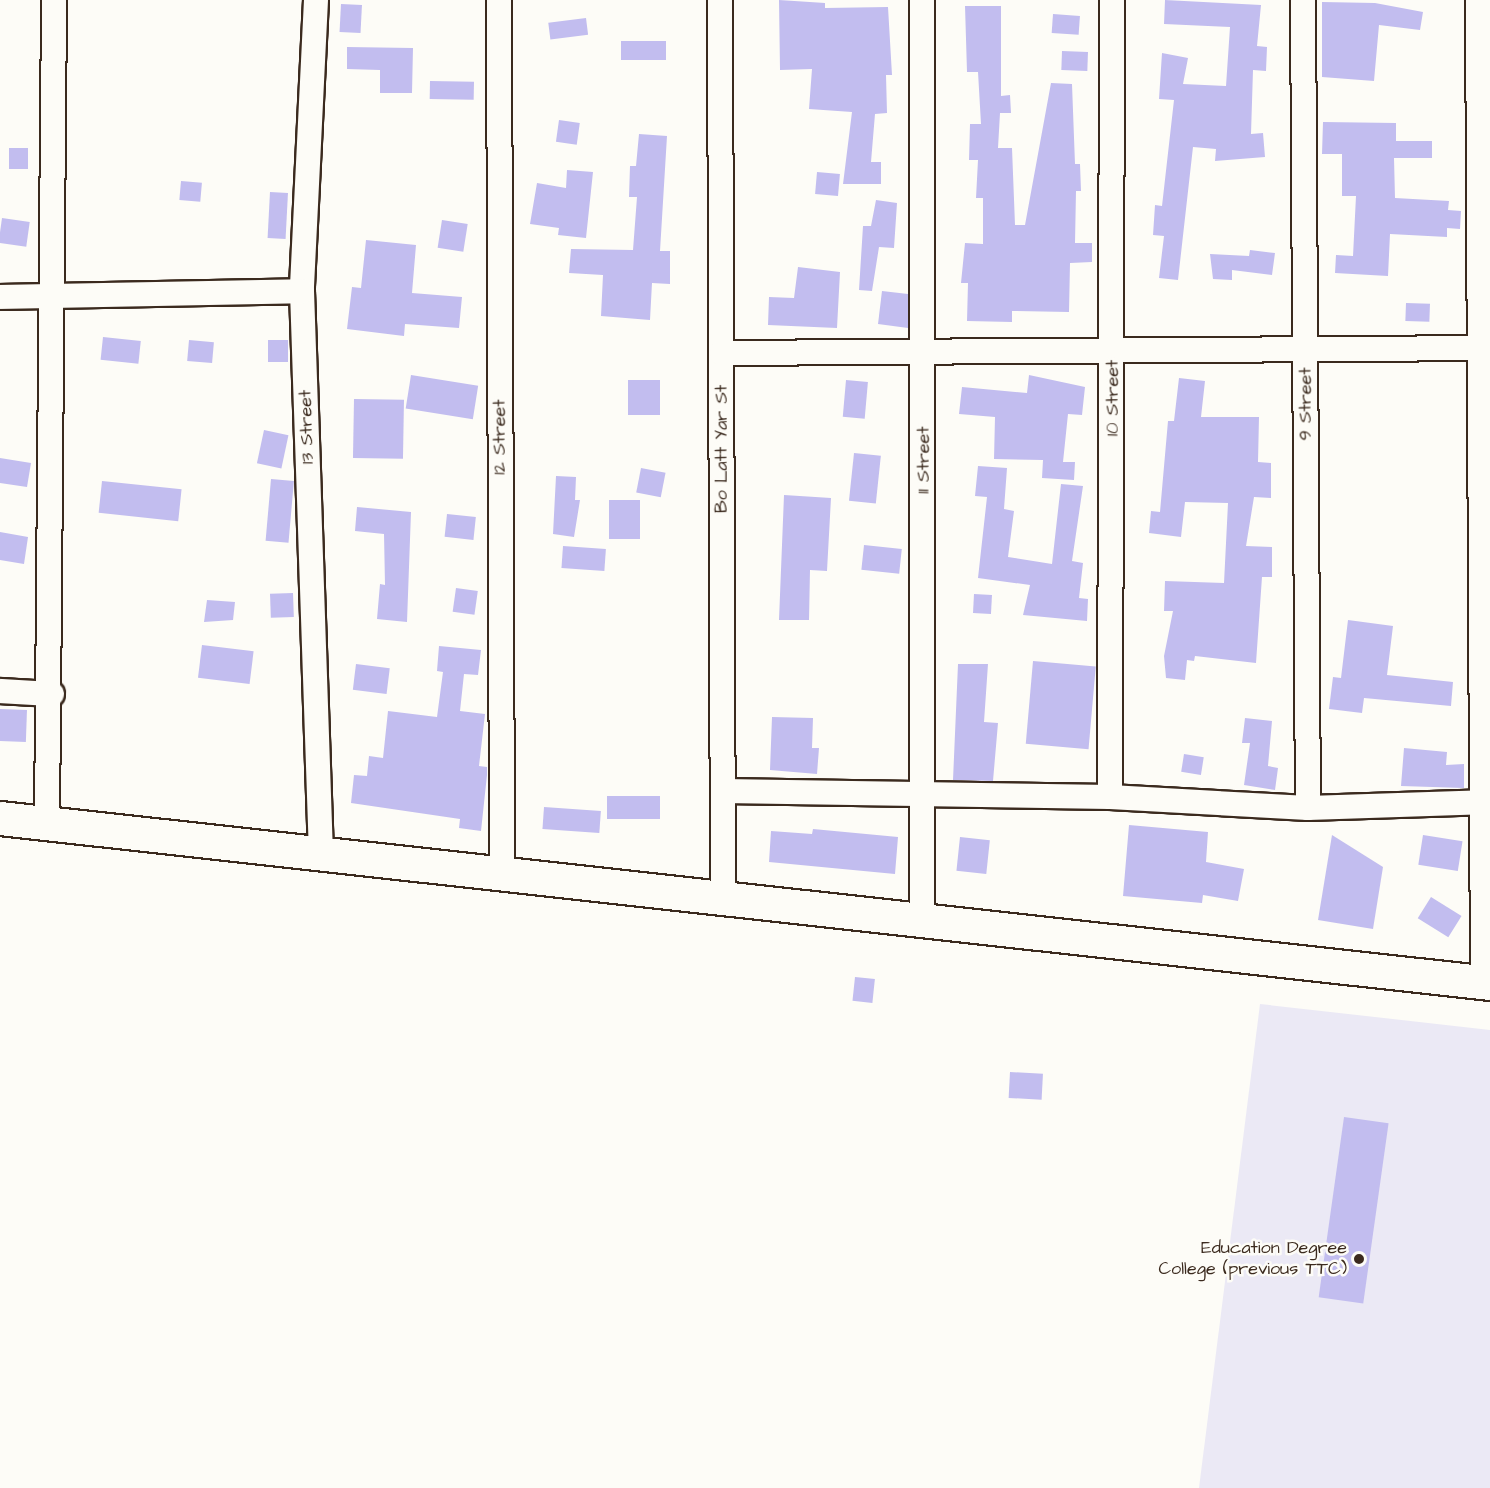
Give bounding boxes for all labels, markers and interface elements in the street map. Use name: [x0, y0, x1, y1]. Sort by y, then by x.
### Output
street label: 10 Street: [1102, 360, 1124, 436]
street label: 9 Street: [1295, 368, 1317, 440]
street label: Bo Latt Yar St: [711, 385, 733, 513]
street label: 13 Street: [295, 390, 319, 464]
street label: 12 Street: [489, 399, 511, 475]
street label: 11 Street: [913, 426, 935, 494]
place label: Education Degree College (previous TTC): [1158, 1238, 1347, 1280]
marker: Education Degree College (previous TTC): [1352, 1252, 1366, 1266]

